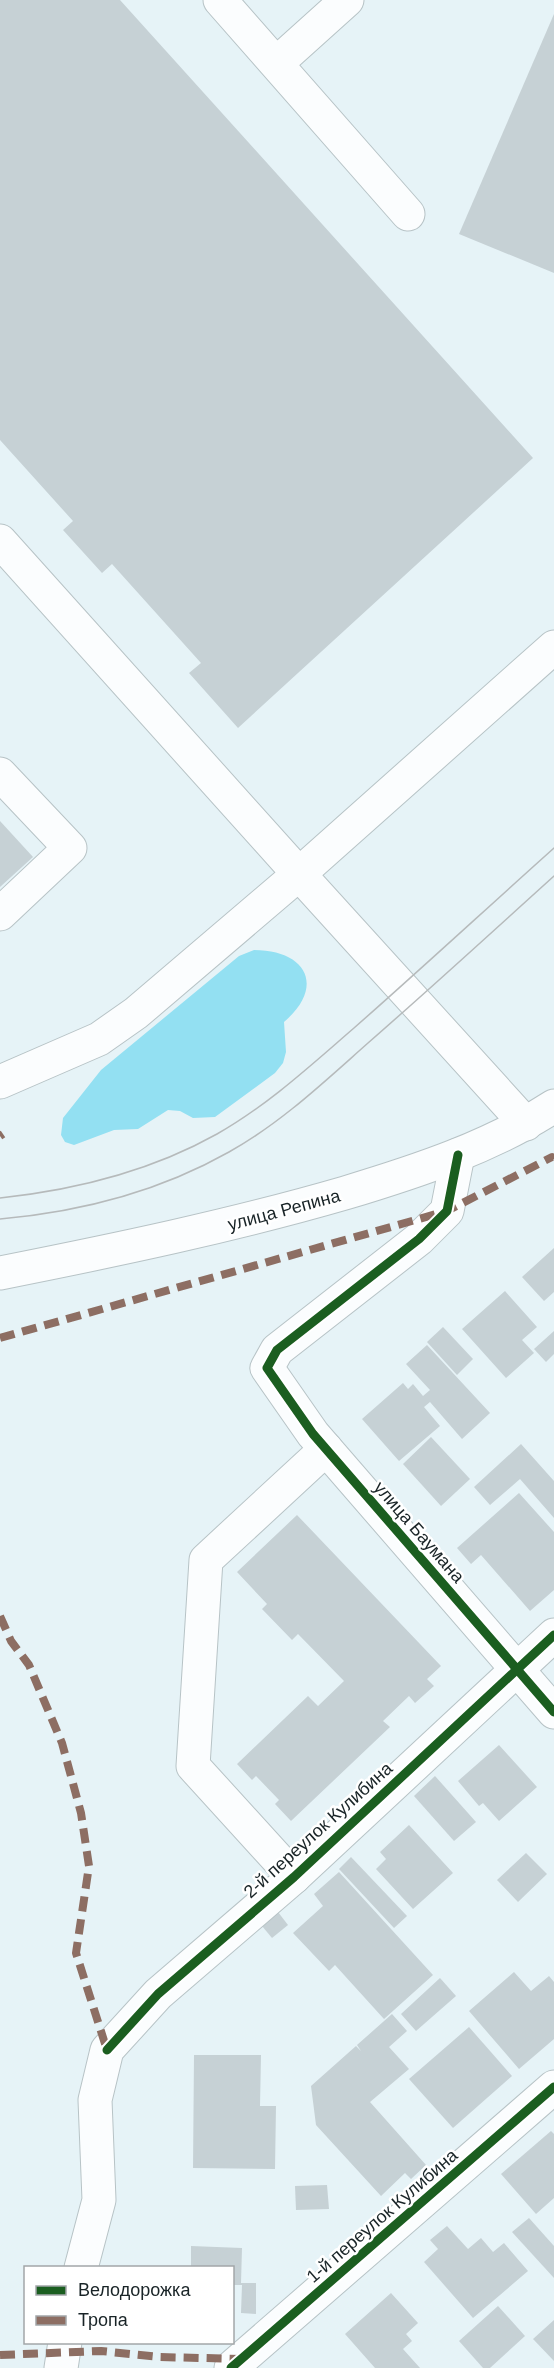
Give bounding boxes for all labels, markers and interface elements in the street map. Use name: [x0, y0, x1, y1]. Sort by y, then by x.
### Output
street label: улица Репина: [226, 1185, 343, 1235]
street label: улица Баумана: [370, 1477, 469, 1587]
street label: 2-й переулок Кулибина: [240, 1757, 397, 1902]
street label: 1-й переулок Кулибина: [303, 2145, 462, 2287]
legend: [24, 2266, 234, 2344]
text: Велодорожка: [78, 2280, 191, 2300]
text: Тропа: [78, 2310, 129, 2330]

